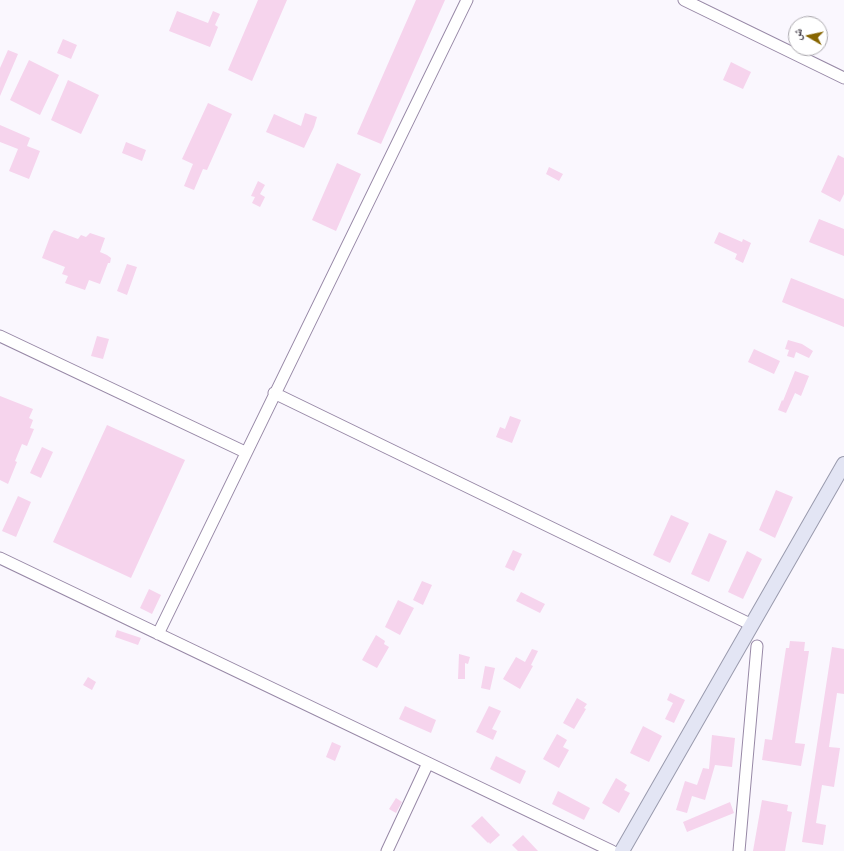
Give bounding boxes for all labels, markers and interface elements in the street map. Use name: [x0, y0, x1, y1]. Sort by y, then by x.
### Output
north arrow: [788, 16, 828, 56]
text: ش: [788, 27, 805, 41]

